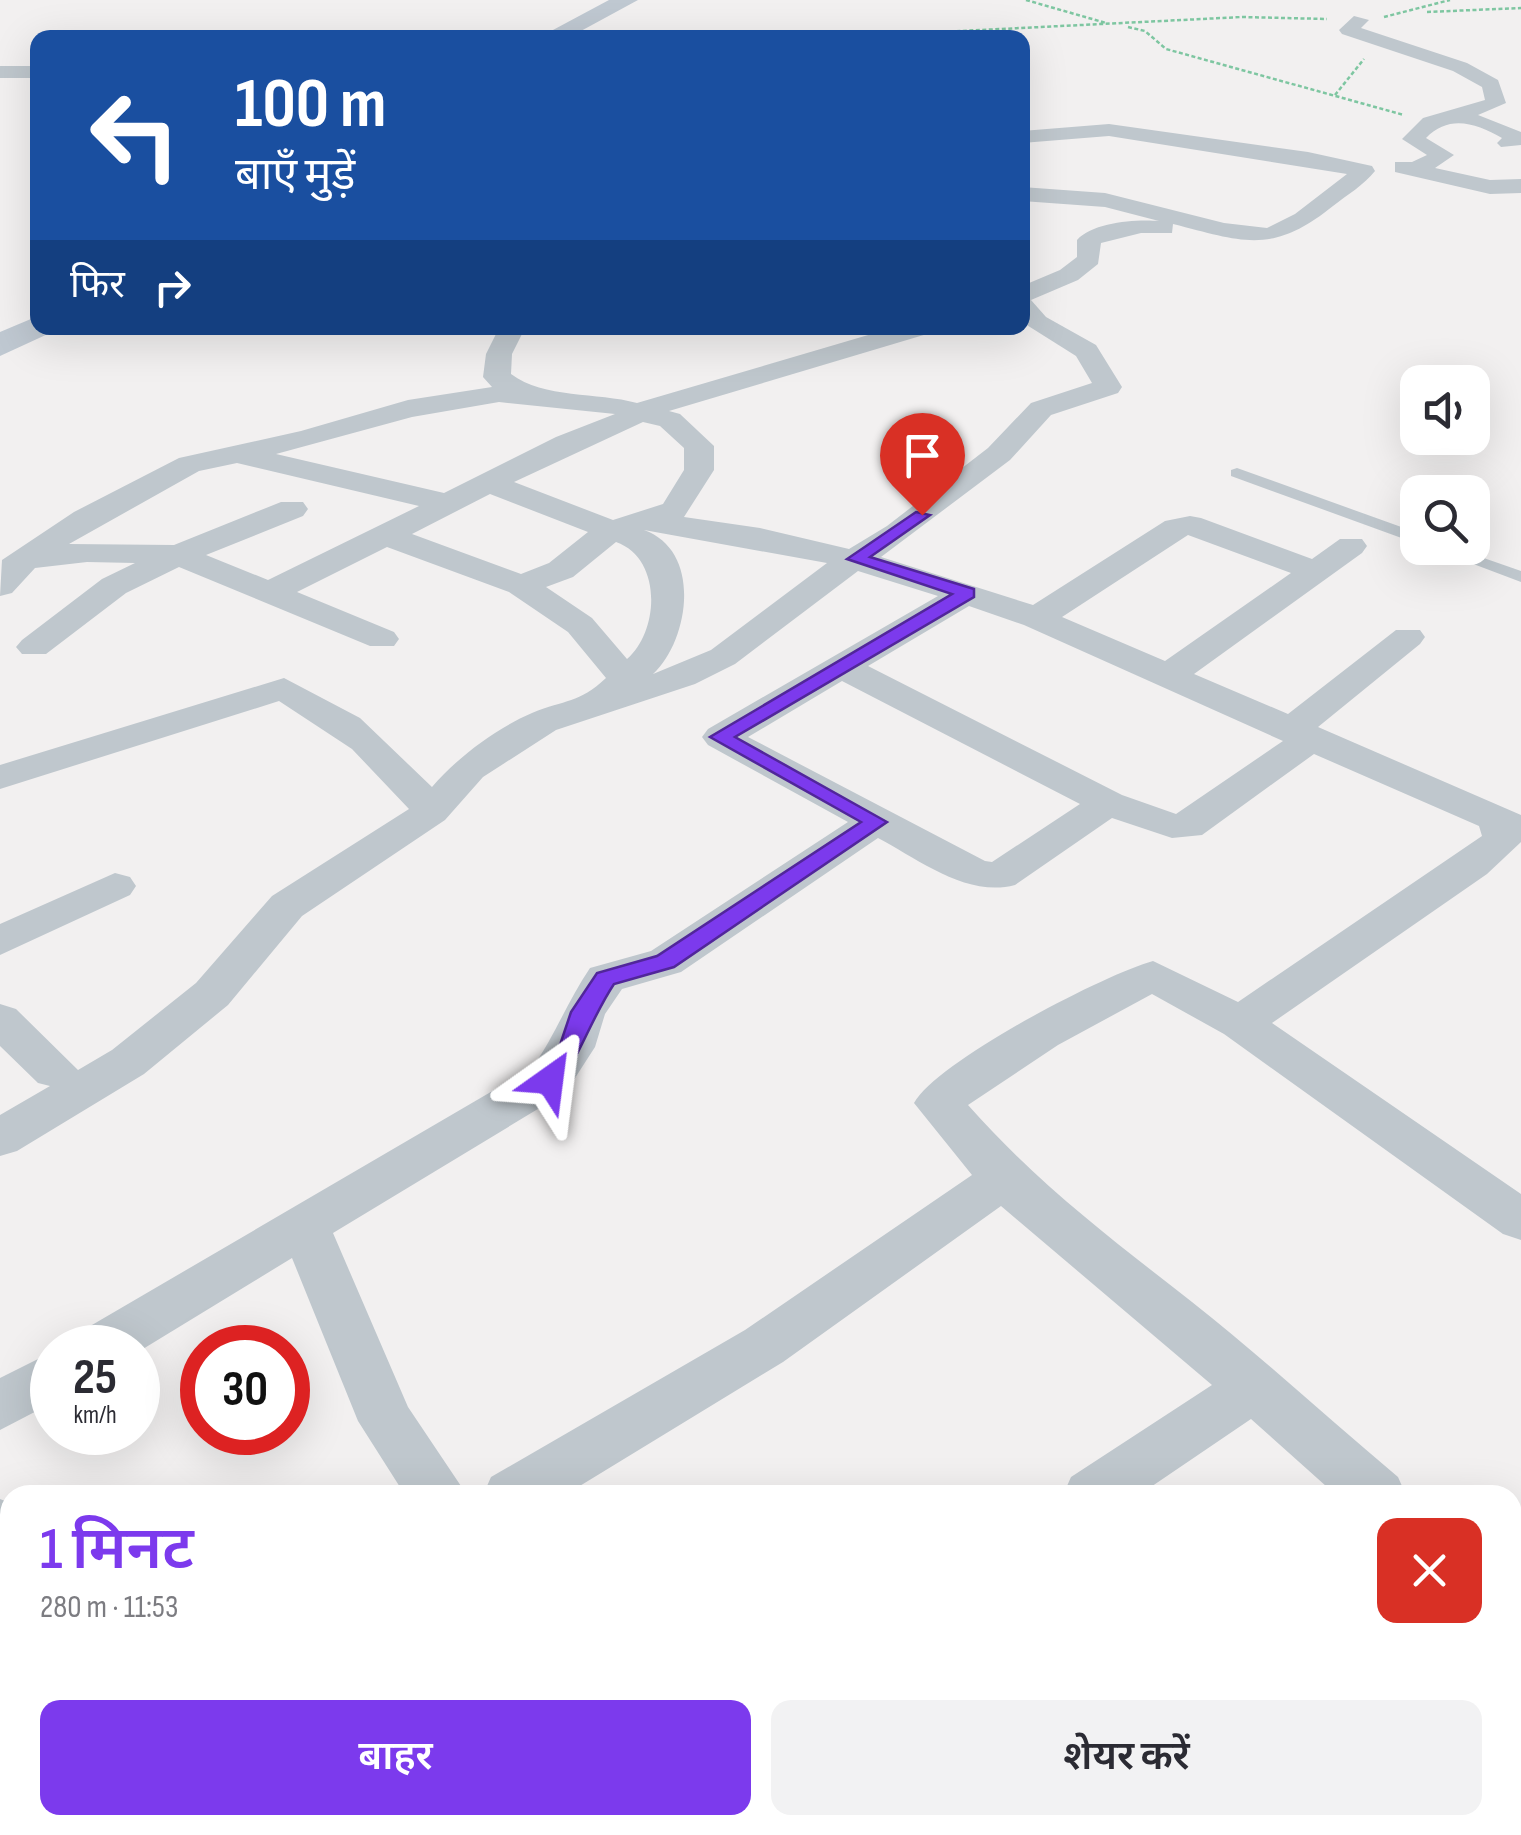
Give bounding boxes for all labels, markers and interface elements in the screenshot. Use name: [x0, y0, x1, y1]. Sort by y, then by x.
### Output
text: 100 m: [235, 63, 386, 147]
icon: left: [70, 70, 200, 200]
text: बाएँ मुड़ें: [235, 148, 355, 203]
icon: right: [145, 260, 200, 315]
text: फिर: [70, 263, 125, 308]
map controls: [1400, 365, 1490, 565]
button: sound: [1400, 365, 1490, 455]
pin: [880, 413, 965, 516]
icon: arrive: [895, 428, 950, 483]
button: search: [1400, 475, 1490, 565]
position arrow: [498, 1028, 602, 1132]
speed limit sign: 30: [180, 1325, 310, 1455]
text: 25: [73, 1348, 117, 1408]
text: km/h: [73, 1400, 117, 1431]
text: 1 मिनट: [40, 1514, 194, 1586]
button: close: [1377, 1518, 1482, 1623]
text: 280 m · 11:53: [40, 1588, 178, 1627]
button: बाहर: [40, 1700, 751, 1815]
button: शेयर करें: [771, 1700, 1482, 1815]

